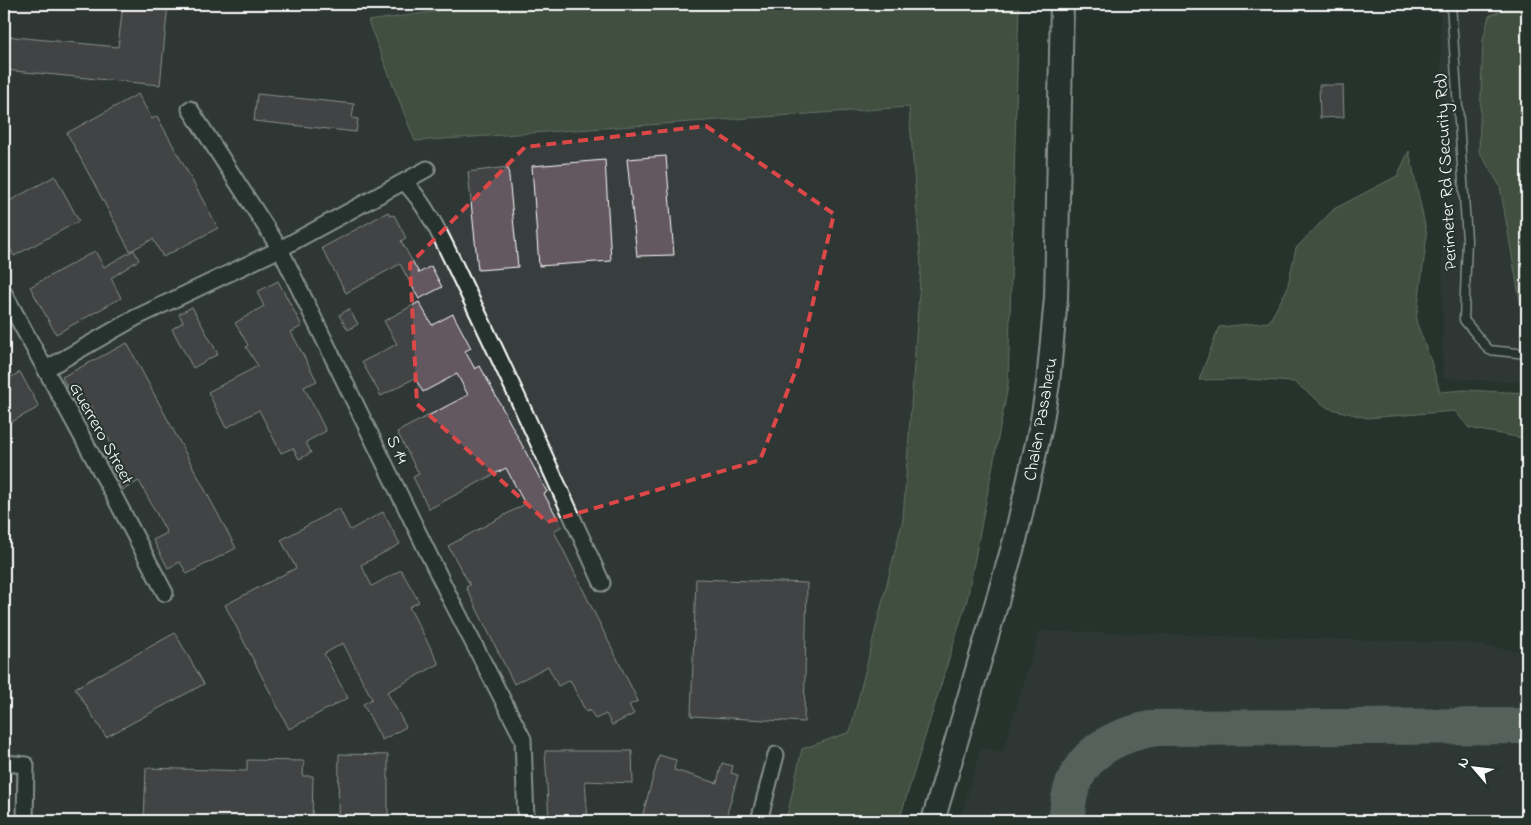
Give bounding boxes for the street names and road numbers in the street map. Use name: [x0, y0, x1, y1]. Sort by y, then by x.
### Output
street label: Perimeter Rd (Security Rd): [1429, 73, 1465, 271]
street label: Chalan Pasaheru: [1018, 356, 1066, 483]
street label: Guerrero Street: [61, 378, 139, 490]
street label: S 14: [378, 431, 415, 469]

